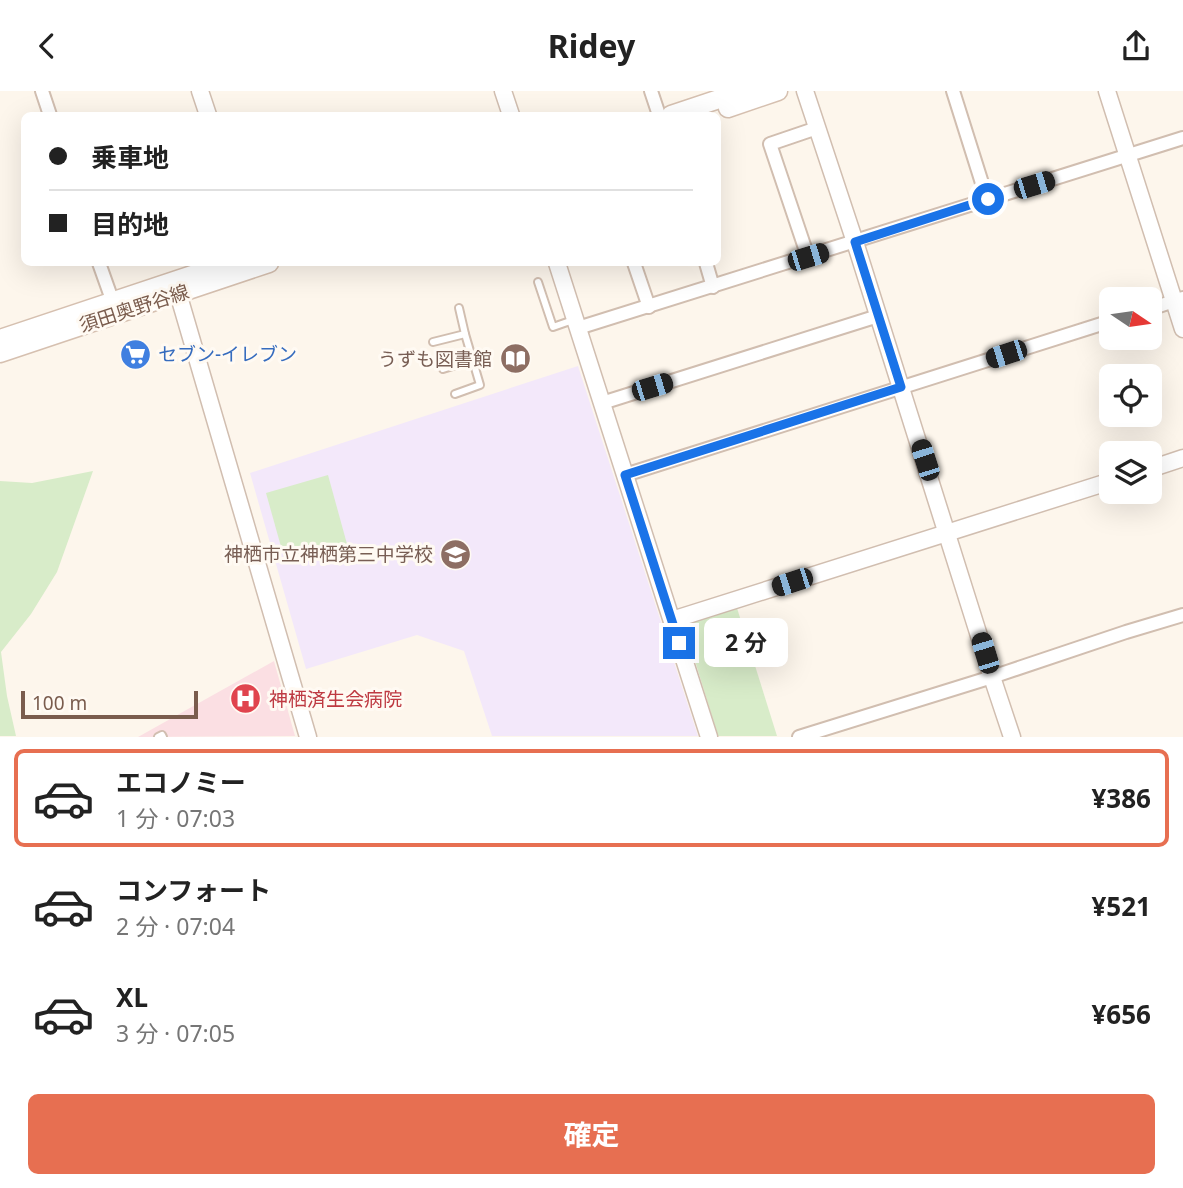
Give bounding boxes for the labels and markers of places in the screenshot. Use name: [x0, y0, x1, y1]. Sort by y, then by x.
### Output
supermarket icon: セブン-イレブン: [118, 337, 152, 371]
place label: セブン-イレブン: [158, 341, 297, 367]
library icon: うずも図書館: [498, 342, 532, 376]
place label: うずも図書館: [378, 346, 492, 372]
school or university icon: 神栖市立神栖第三中学校: [439, 537, 473, 571]
place label: 神栖市立神栖第三中学校: [224, 541, 433, 567]
hospital icon: 神栖済生会病院: [229, 682, 263, 716]
place label: 神栖済生会病院: [269, 686, 402, 712]

